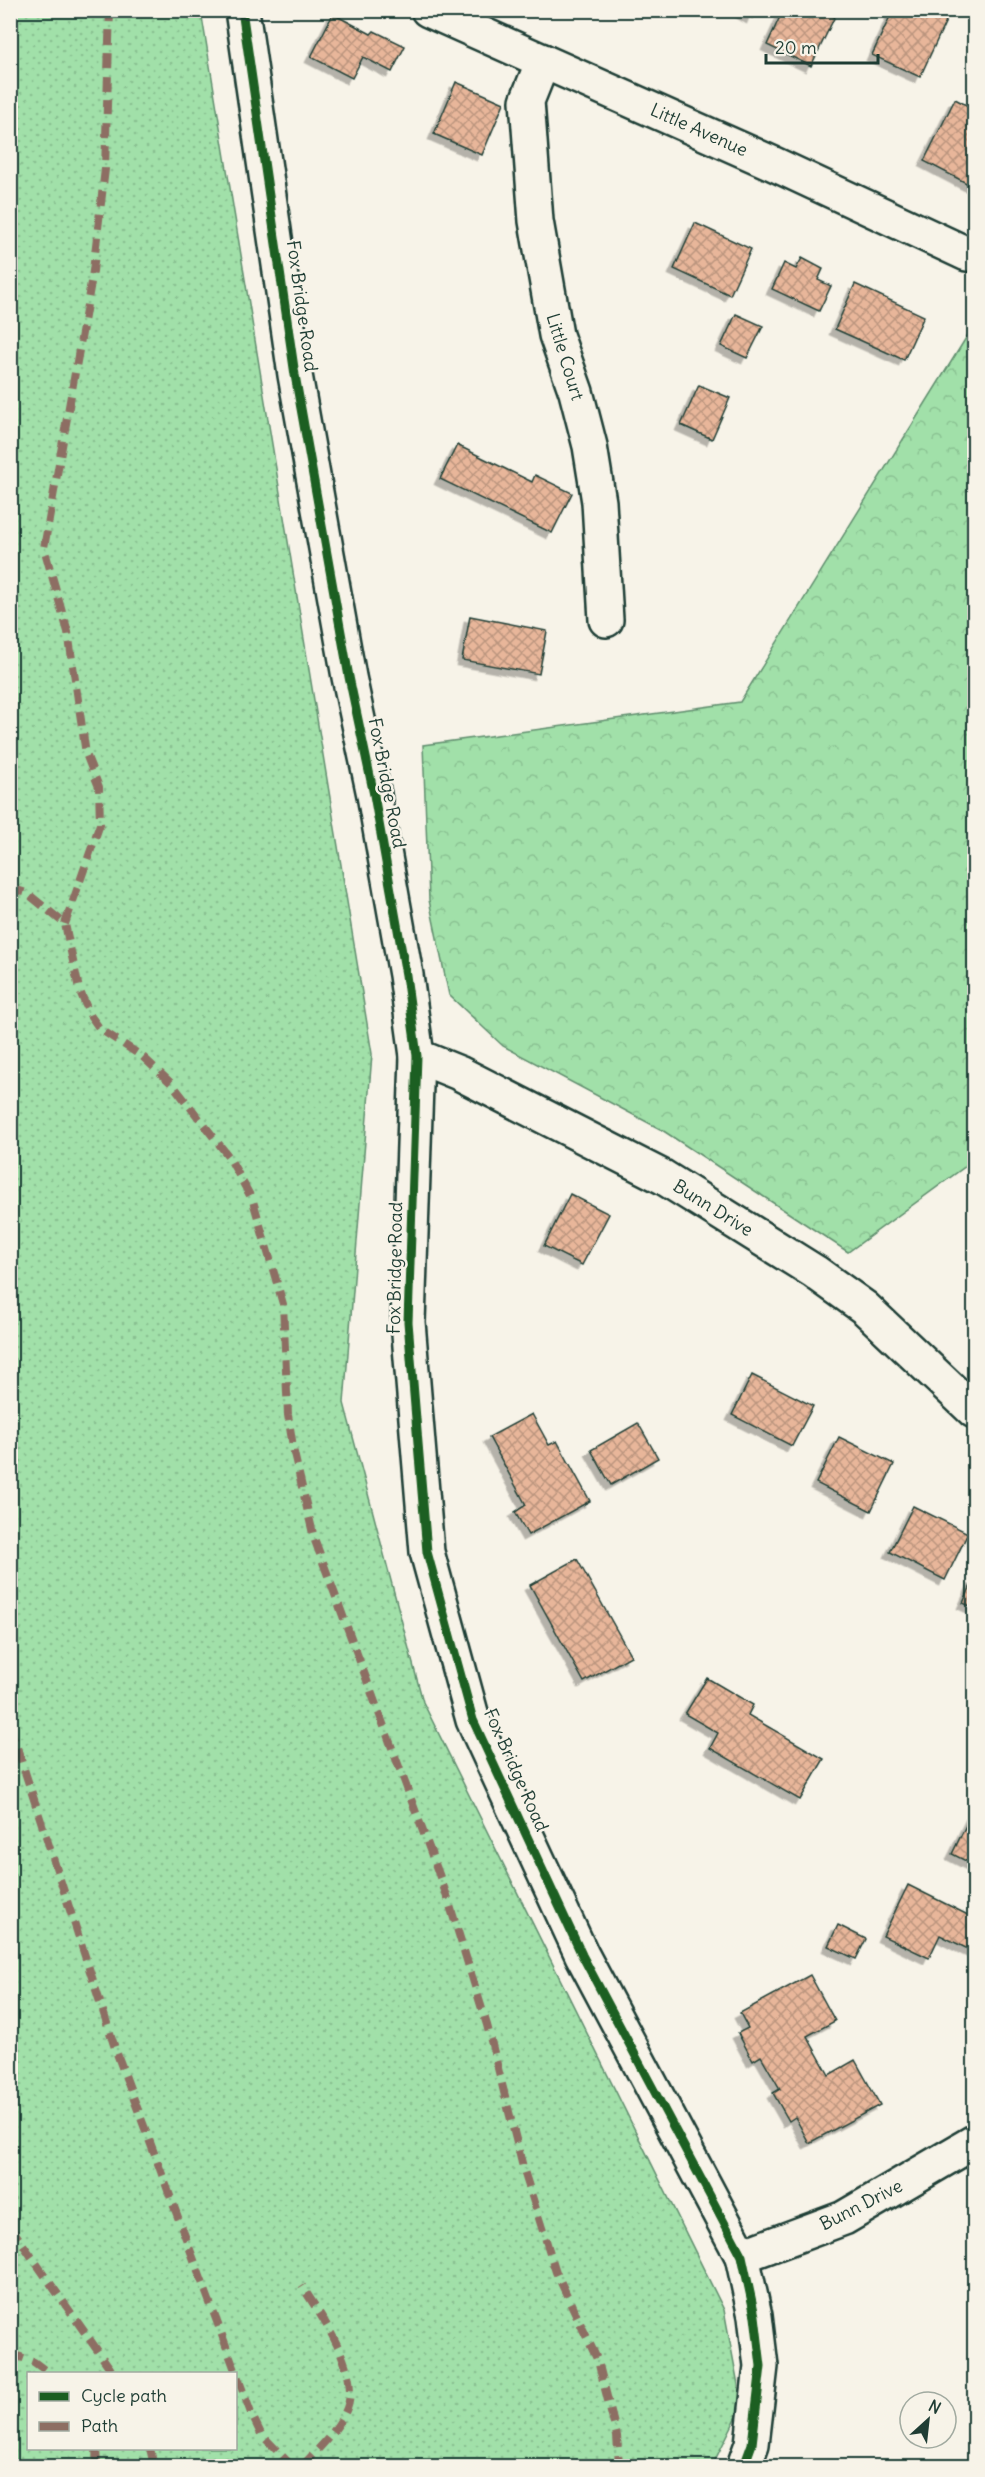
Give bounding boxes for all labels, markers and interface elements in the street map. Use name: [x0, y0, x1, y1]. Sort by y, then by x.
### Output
scale bar: [766, 27, 878, 65]
text: 20 m: [775, 36, 817, 59]
street label: Little Avenue: [647, 98, 752, 161]
street label: Fox Bridge Road: [282, 239, 323, 373]
street label: Little Court: [541, 311, 590, 403]
street label: Fox Bridge Road: [364, 716, 411, 850]
street label: Bunn Drive: [669, 1174, 758, 1241]
street label: Fox Bridge Road: [382, 1201, 407, 1334]
street label: Fox Bridge Road: [479, 1705, 554, 1835]
street label: Bunn Drive: [815, 2174, 906, 2235]
legend: [27, 2372, 237, 2450]
text: Cycle path: [81, 2384, 167, 2407]
north arrow: [898, 2390, 958, 2450]
text: N: [925, 2395, 944, 2418]
text: Path: [81, 2414, 118, 2437]

